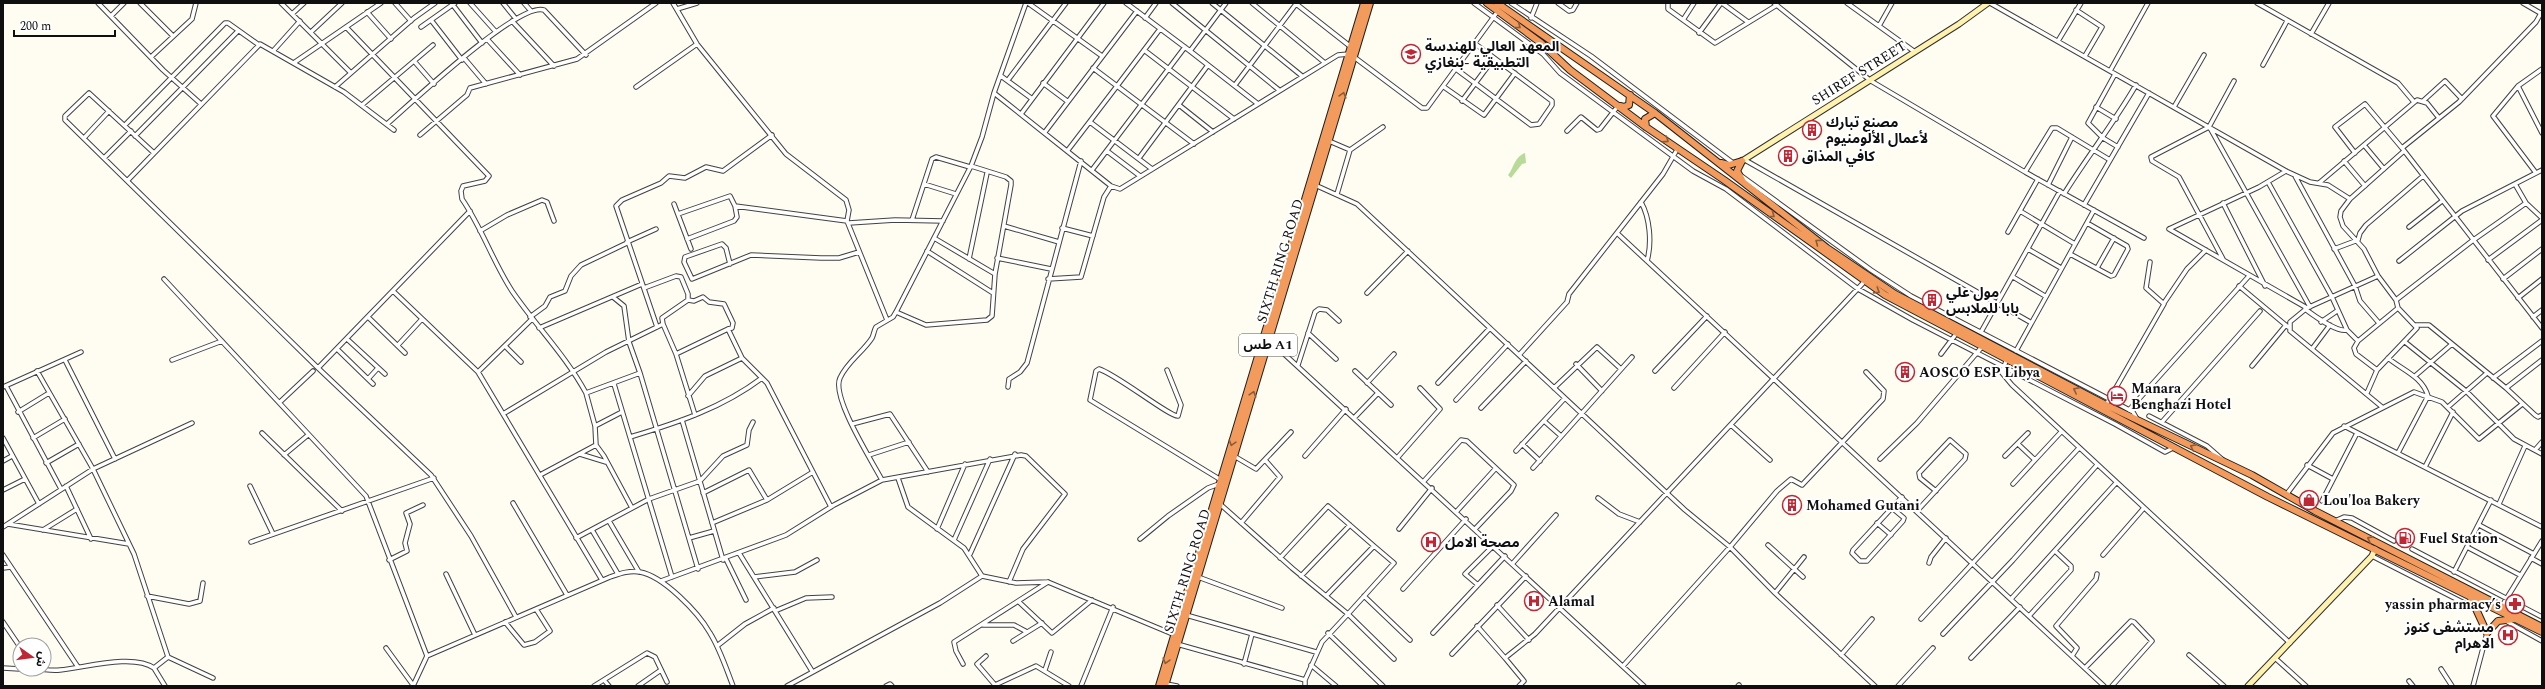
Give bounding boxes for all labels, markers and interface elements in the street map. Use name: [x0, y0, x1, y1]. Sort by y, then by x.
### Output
scale bar: [14, 12, 115, 38]
text: 200 m: [20, 17, 51, 36]
one-way arrow: [1514, 22, 1521, 29]
street label: SHIREF STREET: [1807, 35, 1911, 111]
place label: المعهد العالي للهندسة التطبيقية -بنغازي: [1425, 36, 1560, 73]
school or university icon: المعهد العالي للهندسة التطبيقية -بنغازي: [1400, 43, 1422, 65]
one-way arrow: [1338, 92, 1347, 99]
place label: مصنع تبارك لأعمال الألومنيوم: [1826, 112, 1928, 149]
building icon: مصنع تبارك لأعمال الألومنيوم: [1801, 119, 1823, 141]
one-way arrow: [1662, 135, 1669, 142]
building icon: كافي المذاق: [1777, 145, 1799, 167]
place label: كافي المذاق: [1802, 146, 1875, 167]
street label: SIXTH RING ROAD: [1251, 196, 1309, 326]
one-way arrow: [1767, 210, 1774, 217]
one-way arrow: [1816, 239, 1823, 246]
place label: مول علي بابا للملابس: [1946, 282, 2019, 319]
one-way arrow: [1873, 286, 1880, 294]
building icon: مول علي بابا للملابس: [1921, 289, 1943, 311]
road number: طس A1: [1239, 334, 1297, 356]
building icon: AOSCO ESP Libya: [1894, 361, 1916, 383]
place label: AOSCO ESP Libya: [1919, 362, 2041, 383]
place label: Manara Benghazi Hotel: [2131, 378, 2232, 415]
hotel icon: Manara Benghazi Hotel: [2106, 385, 2128, 407]
one-way arrow: [2073, 387, 2081, 394]
one-way arrow: [1248, 391, 1257, 398]
one-way arrow: [1228, 439, 1237, 446]
one-way arrow: [2190, 444, 2198, 452]
shop icon: Lou'loa Bakery: [2298, 489, 2320, 511]
place label: Lou'loa Bakery: [2323, 490, 2421, 511]
building icon: Mohamed Gutani: [1781, 494, 1803, 516]
place label: Mohamed Gutani: [1806, 495, 1920, 516]
street label: SIXTH RING ROAD: [1158, 506, 1216, 636]
fuel station icon: Fuel Station: [2394, 527, 2416, 549]
place label: Fuel Station: [2419, 528, 2498, 549]
hospital icon: مصحة الامل: [1420, 531, 1442, 553]
place label: مصحة الامل: [1445, 532, 1520, 553]
one-way arrow: [2367, 536, 2375, 544]
hospital icon: Alamal: [1523, 590, 1545, 612]
place label: Alamal: [1548, 591, 1595, 612]
pharmacy icon: yassin pharmacy’s: [2504, 593, 2526, 615]
place label: yassin pharmacy’s: [2384, 594, 2501, 615]
place label: مستشفى كنوز الاهرام: [2404, 617, 2494, 654]
hospital icon: مستشفى كنوز الاهرام: [2497, 624, 2519, 646]
north arrow: [12, 637, 52, 677]
text: ش: [31, 650, 51, 669]
one-way arrow: [1162, 657, 1171, 664]

